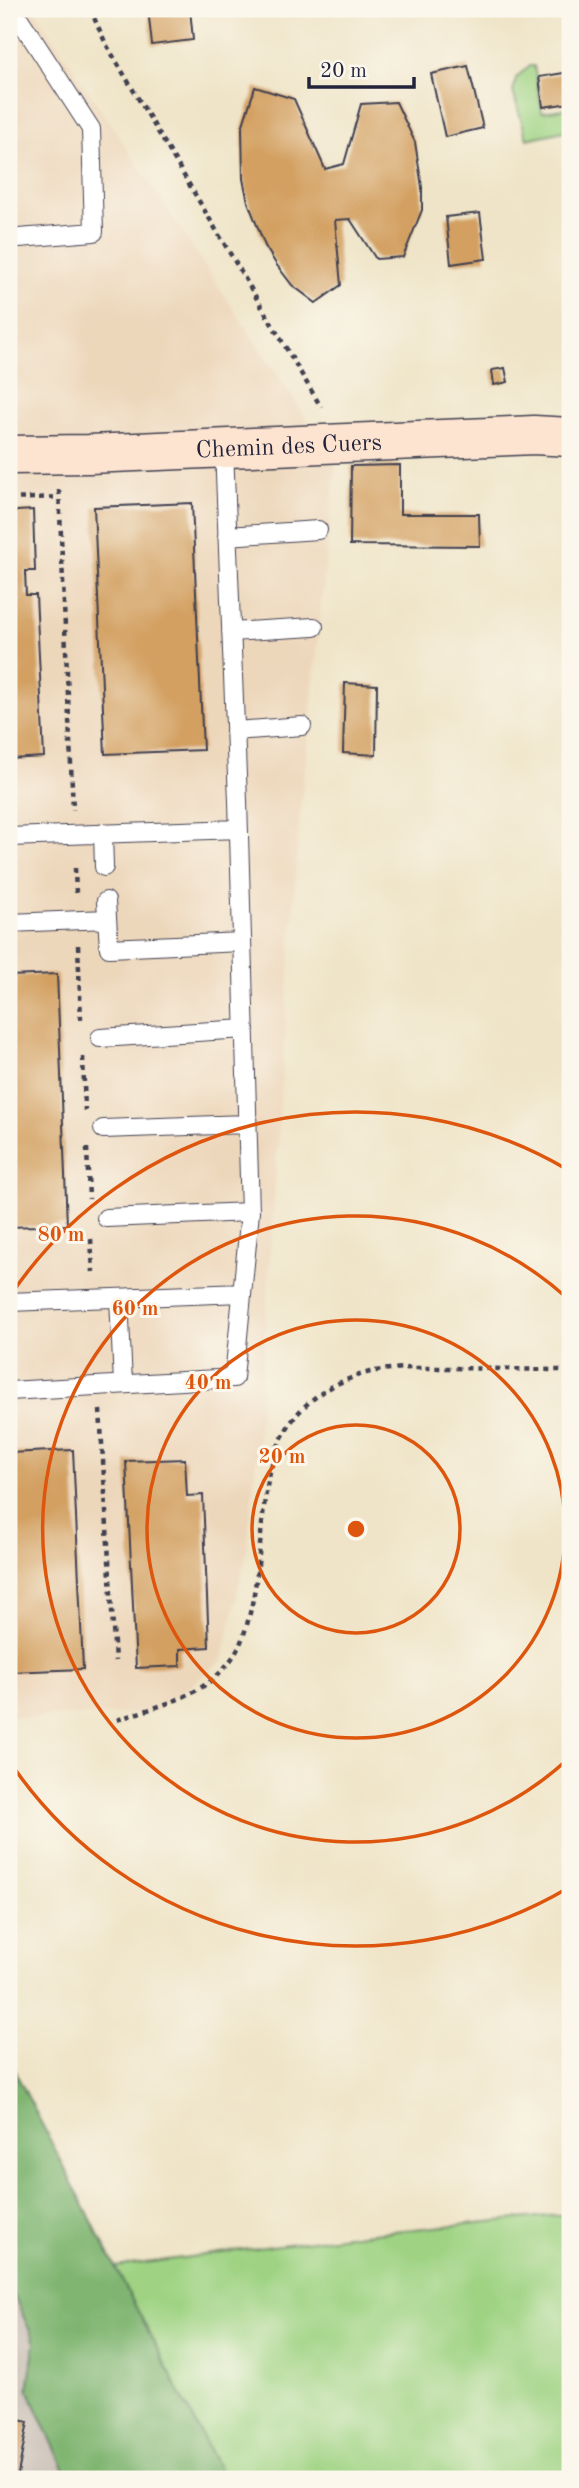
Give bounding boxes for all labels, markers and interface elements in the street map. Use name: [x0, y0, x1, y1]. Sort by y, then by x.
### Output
scale bar: [309, 46, 414, 90]
text: 20 m: [320, 61, 367, 82]
street label: Chemin des Cuers: [195, 432, 383, 463]
text: 80 m: [37, 1225, 85, 1246]
text: 60 m: [111, 1299, 159, 1320]
text: 40 m: [184, 1373, 232, 1394]
text: 20 m: [258, 1447, 306, 1468]
centre of rings: [344, 1517, 368, 1541]

